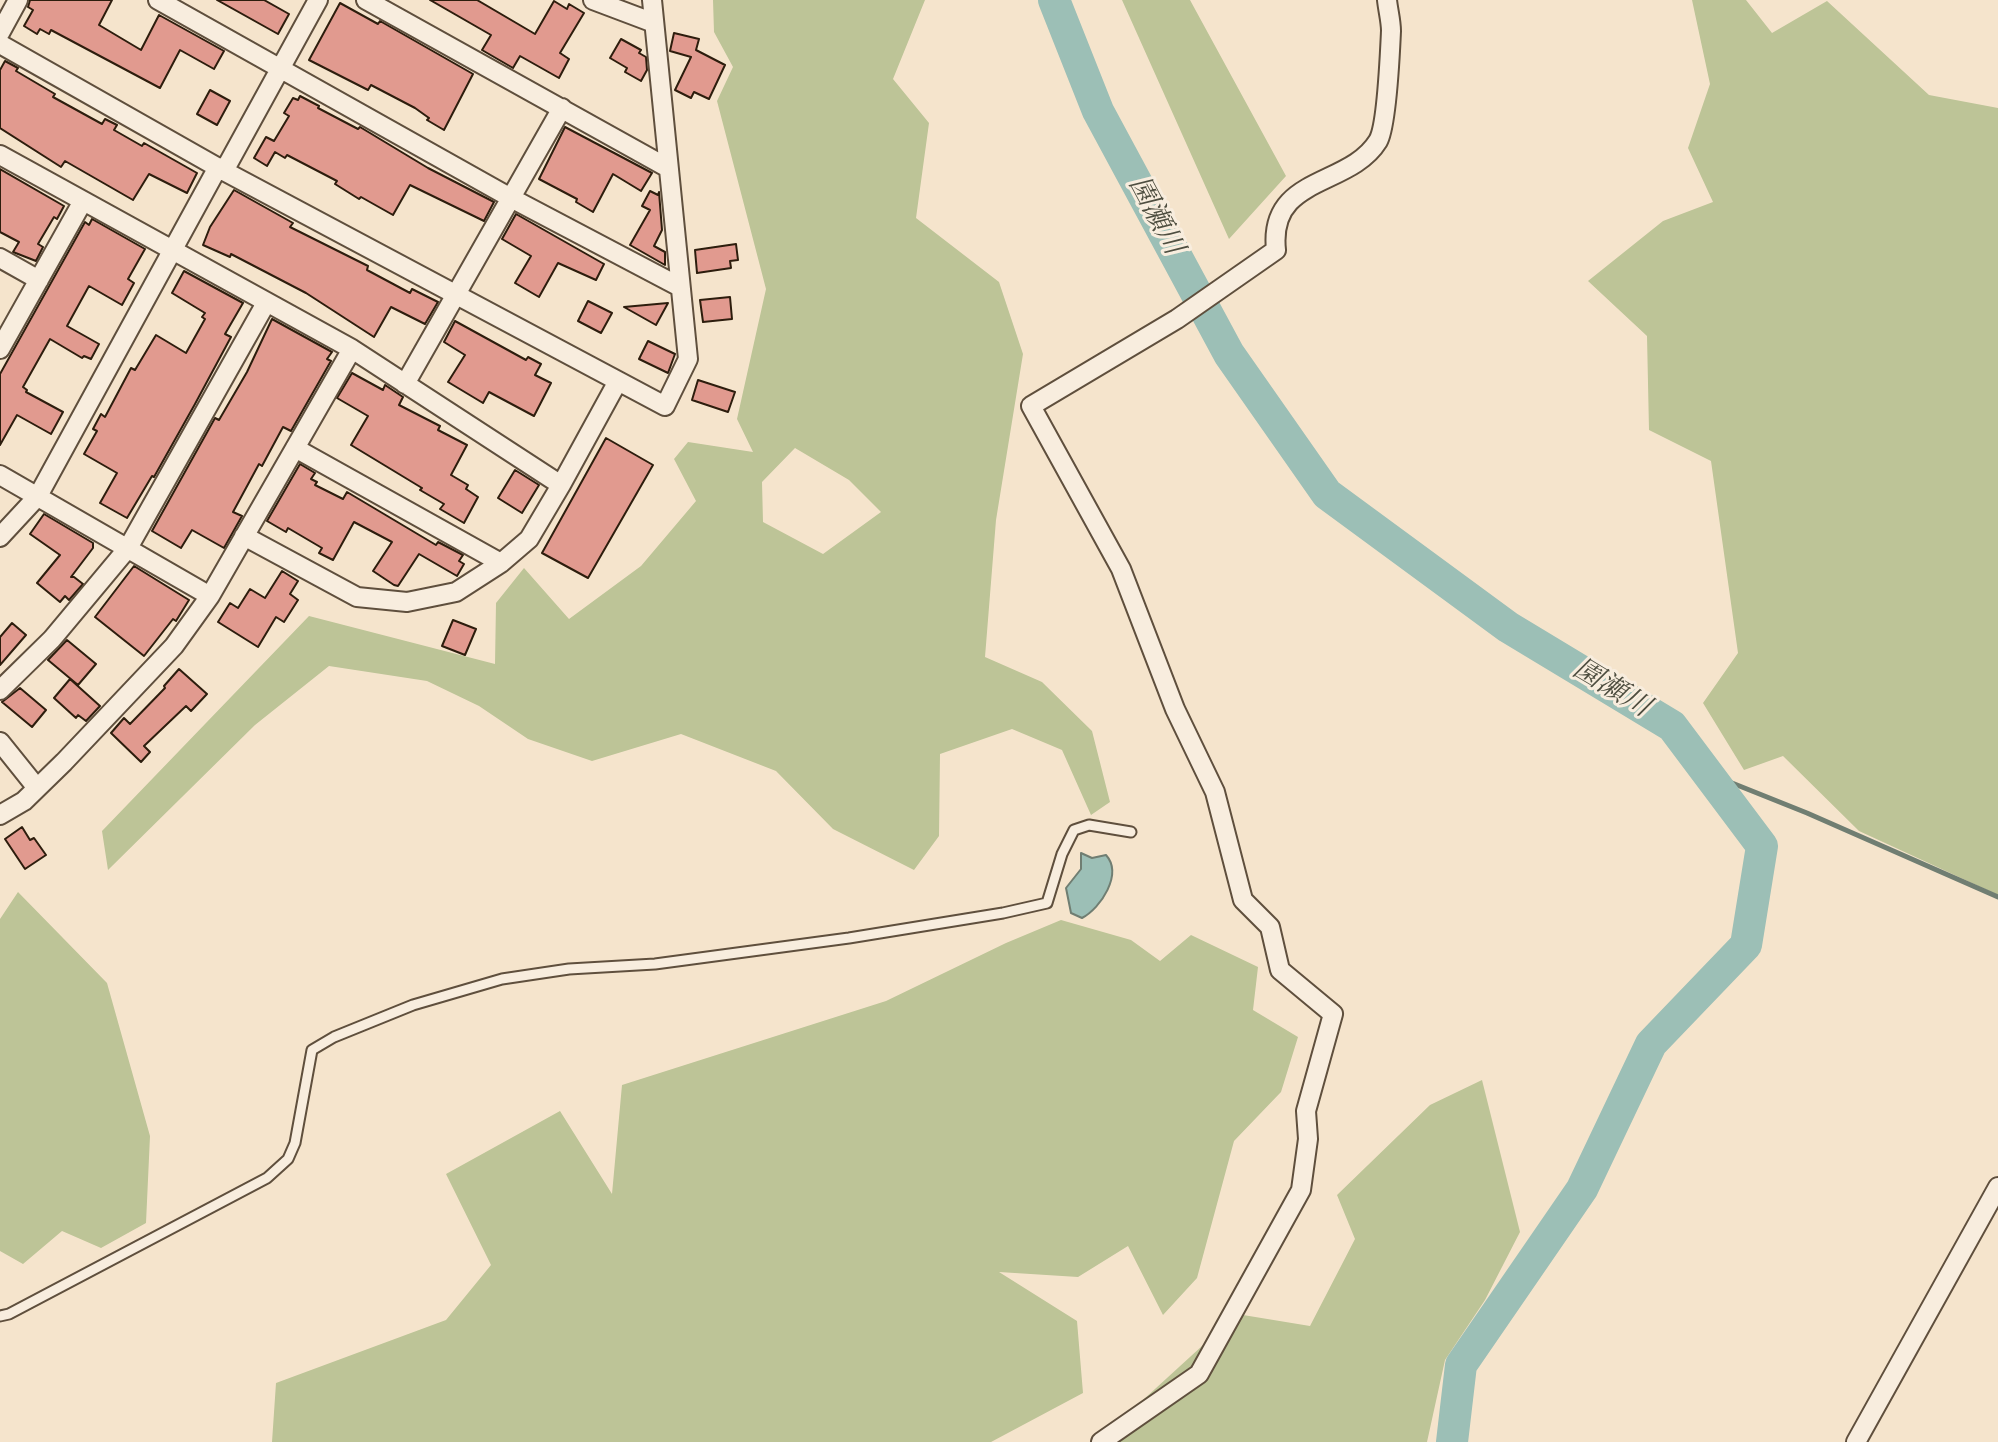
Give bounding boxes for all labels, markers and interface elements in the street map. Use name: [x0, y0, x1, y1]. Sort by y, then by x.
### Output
water label: 園瀬川: [1120, 171, 1190, 261]
water label: 園瀬川: [1566, 653, 1656, 725]

